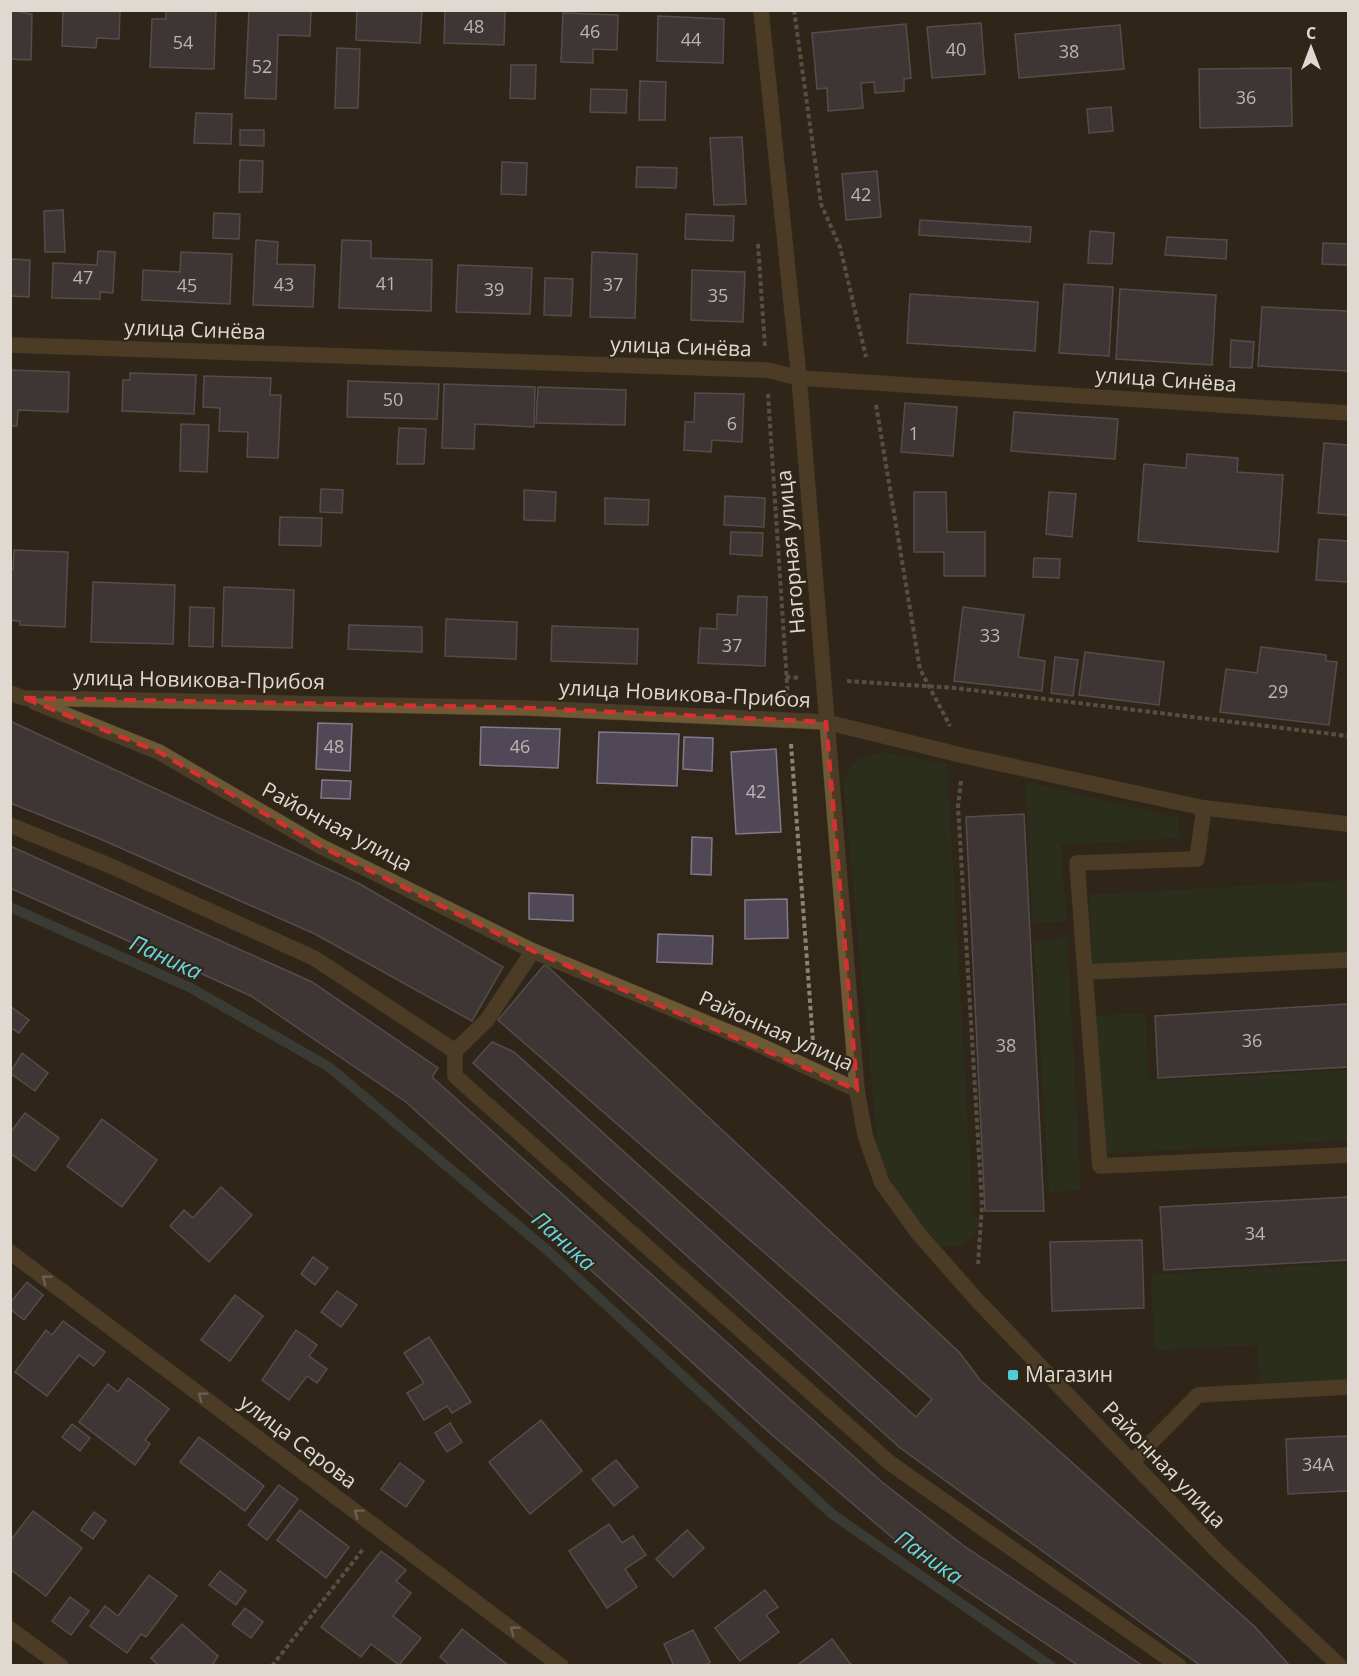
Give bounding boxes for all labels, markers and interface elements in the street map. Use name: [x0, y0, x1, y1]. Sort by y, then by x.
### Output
house number: 48: [464, 14, 484, 38]
north arrow: [1281, 18, 1341, 78]
house number: 46: [580, 19, 600, 43]
text: С: [1306, 22, 1316, 44]
house number: 44: [681, 27, 701, 51]
house number: 54: [173, 30, 193, 54]
house number: 40: [946, 37, 966, 61]
house number: 38: [1059, 39, 1079, 63]
house number: 52: [252, 54, 272, 78]
house number: 36: [1236, 85, 1256, 109]
house number: 42: [851, 182, 871, 206]
house number: 47: [73, 265, 93, 289]
house number: 41: [376, 271, 396, 295]
house number: 43: [274, 272, 294, 296]
house number: 37: [603, 272, 623, 296]
house number: 45: [177, 273, 197, 297]
house number: 39: [484, 277, 504, 301]
house number: 35: [708, 283, 728, 307]
street label: улица Синёва: [124, 313, 266, 345]
street label: улица Синёва: [610, 330, 752, 362]
street label: улица Синёва: [1094, 360, 1238, 398]
house number: 50: [383, 387, 403, 411]
house number: 6: [727, 411, 737, 435]
house number: 1: [909, 421, 919, 445]
street label: Нагорная улица: [769, 469, 811, 635]
house number: 33: [980, 623, 1000, 647]
house number: 37: [722, 633, 742, 657]
street label: улица Новикова-Прибоя: [73, 663, 325, 695]
street label: улица Новикова-Прибоя: [559, 672, 812, 714]
house number: 29: [1268, 679, 1288, 703]
house number: 48: [324, 734, 344, 758]
house number: 46: [510, 734, 530, 758]
street label: Районная улица: [257, 775, 417, 878]
house number: 42: [746, 779, 766, 803]
water label: Паника: [126, 926, 207, 986]
street label: Районная улица: [695, 983, 858, 1077]
house number: 36: [1242, 1028, 1262, 1052]
house number: 38: [996, 1033, 1016, 1057]
water label: Паника: [526, 1204, 603, 1277]
house number: 34: [1245, 1221, 1265, 1245]
one-way arrow: [42, 1275, 53, 1286]
place label: Магазин: [1025, 1360, 1113, 1388]
marker: Магазин: [1006, 1368, 1020, 1382]
street label: улица Серова: [234, 1388, 363, 1495]
one-way arrow: [198, 1392, 209, 1403]
street label: Районная улица: [1097, 1395, 1233, 1534]
house number: 34А: [1302, 1452, 1335, 1476]
one-way arrow: [354, 1510, 365, 1521]
water label: Паника: [890, 1522, 969, 1590]
one-way arrow: [510, 1627, 521, 1638]

